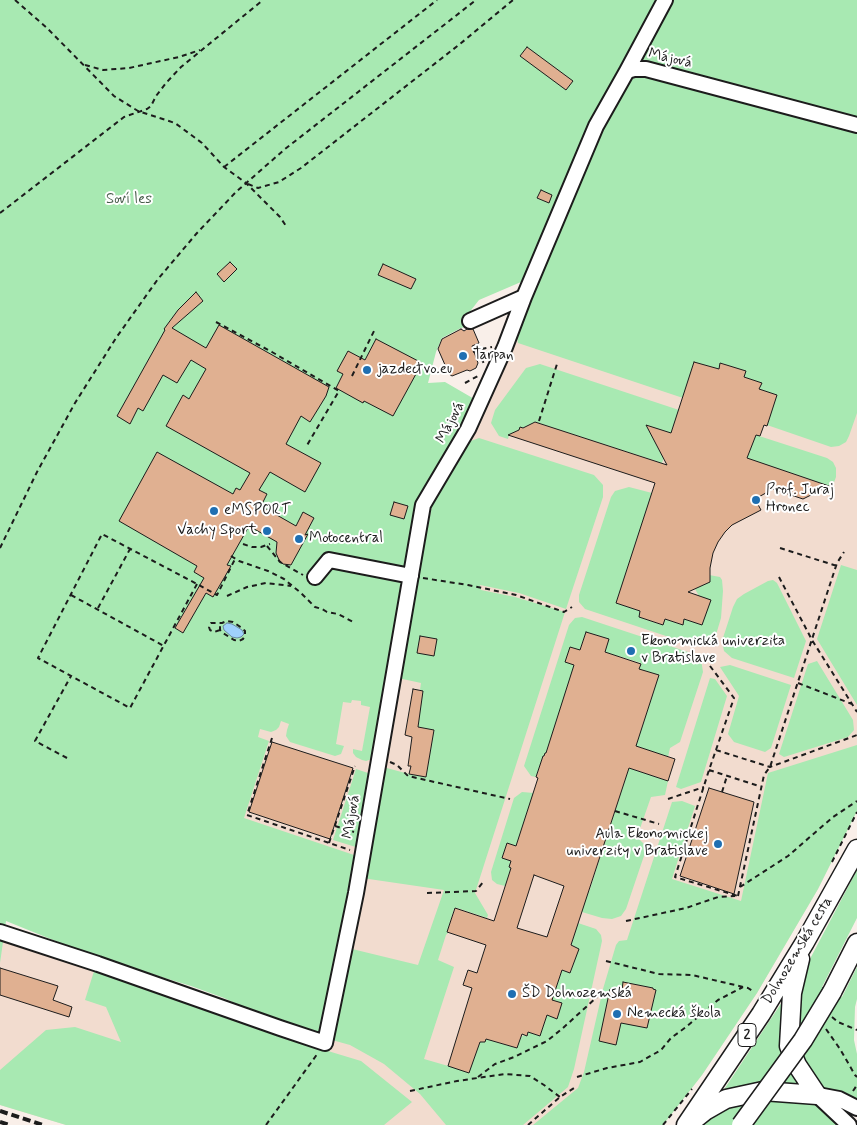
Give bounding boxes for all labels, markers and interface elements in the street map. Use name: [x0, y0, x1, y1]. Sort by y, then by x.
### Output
street label: Májová: [646, 45, 694, 73]
park label: Soví les: [106, 191, 152, 209]
place label: Tarpan: [473, 347, 514, 365]
marker: Tarpan: [457, 350, 469, 362]
place label: jazdectvo.eu: [377, 361, 452, 379]
marker: jazdectvo.eu: [361, 364, 373, 376]
street label: Májová: [433, 399, 469, 447]
place label: Prof. Juraj Hronec: [766, 482, 834, 517]
marker: Prof. Juraj Hronec: [750, 494, 762, 506]
place label: eMSPORT: [224, 502, 291, 520]
marker: eMSPORT: [208, 505, 220, 517]
place label: Vachy Sport: [177, 522, 257, 540]
marker: Vachy Sport: [261, 525, 273, 537]
place label: Motocentral: [309, 530, 383, 548]
marker: Motocentral: [293, 533, 305, 545]
place label: Ekonomická univerzita v Bratislave: [641, 633, 785, 668]
marker: Ekonomická univerzita v Bratislave: [625, 645, 637, 657]
street label: Májová: [339, 794, 365, 840]
place label: Aula Ekonomickej univerzity v Bratislave: [567, 826, 708, 861]
marker: Aula Ekonomickej univerzity v Bratislave: [712, 838, 724, 850]
street label: Dolnozemská cesta: [759, 894, 837, 1008]
place label: ŠD Dolnozemská: [522, 985, 632, 1003]
marker: ŠD Dolnozemská: [506, 988, 518, 1000]
place label: Nemecká škola: [627, 1005, 721, 1023]
marker: Nemecká škola: [611, 1008, 623, 1020]
road number: 2: [738, 1024, 756, 1046]

